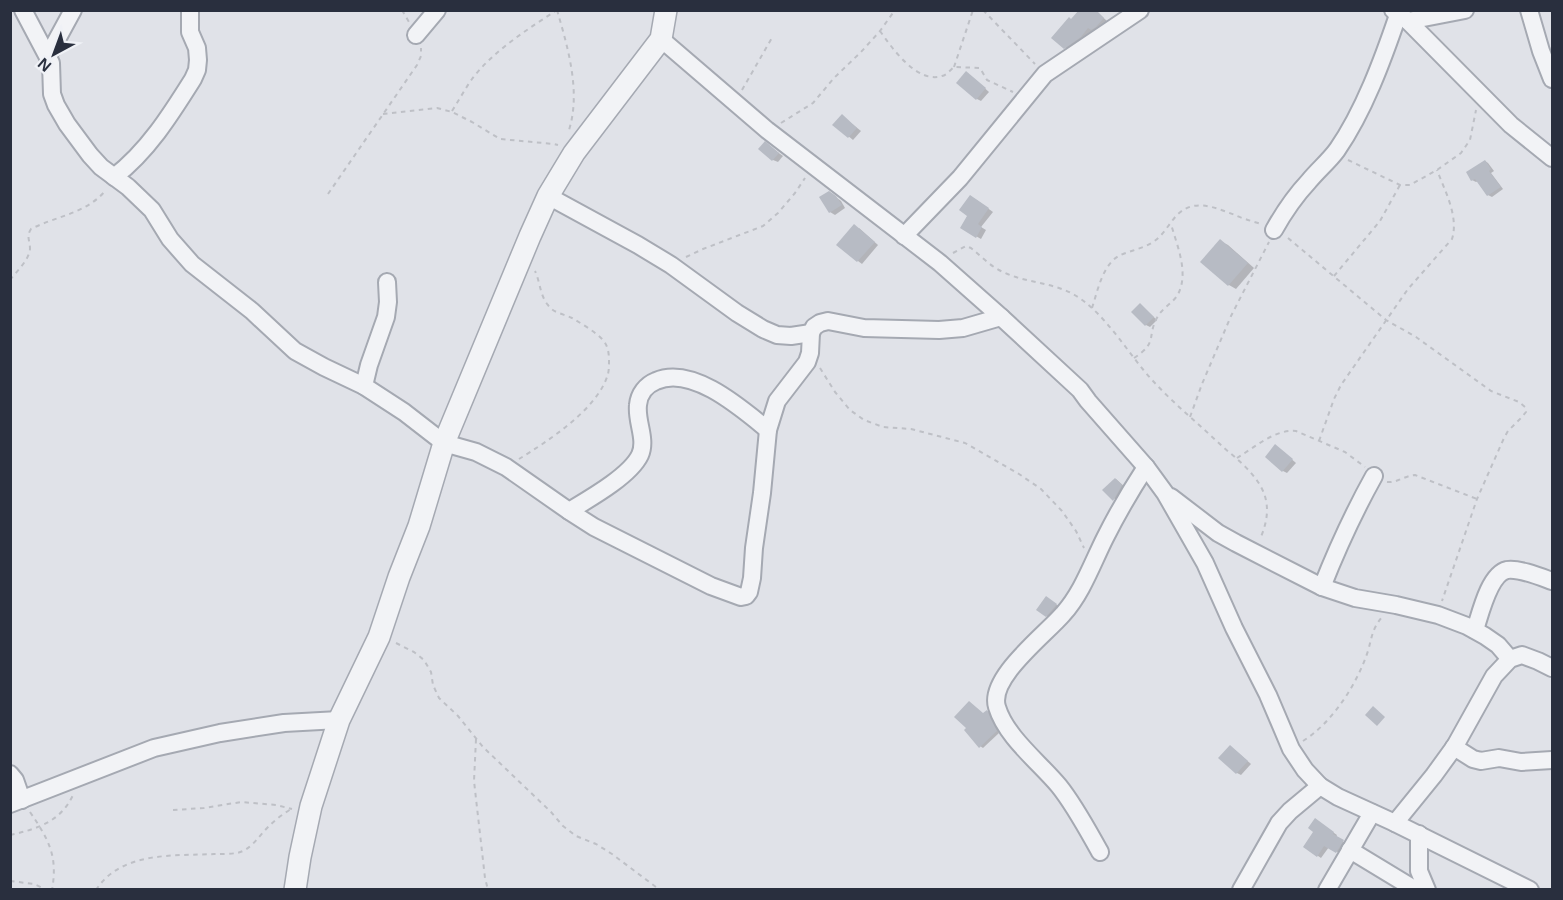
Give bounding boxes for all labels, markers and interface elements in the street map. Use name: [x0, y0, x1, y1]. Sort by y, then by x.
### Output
north arrow: [24, 24, 84, 84]
text: N: [35, 55, 54, 75]

